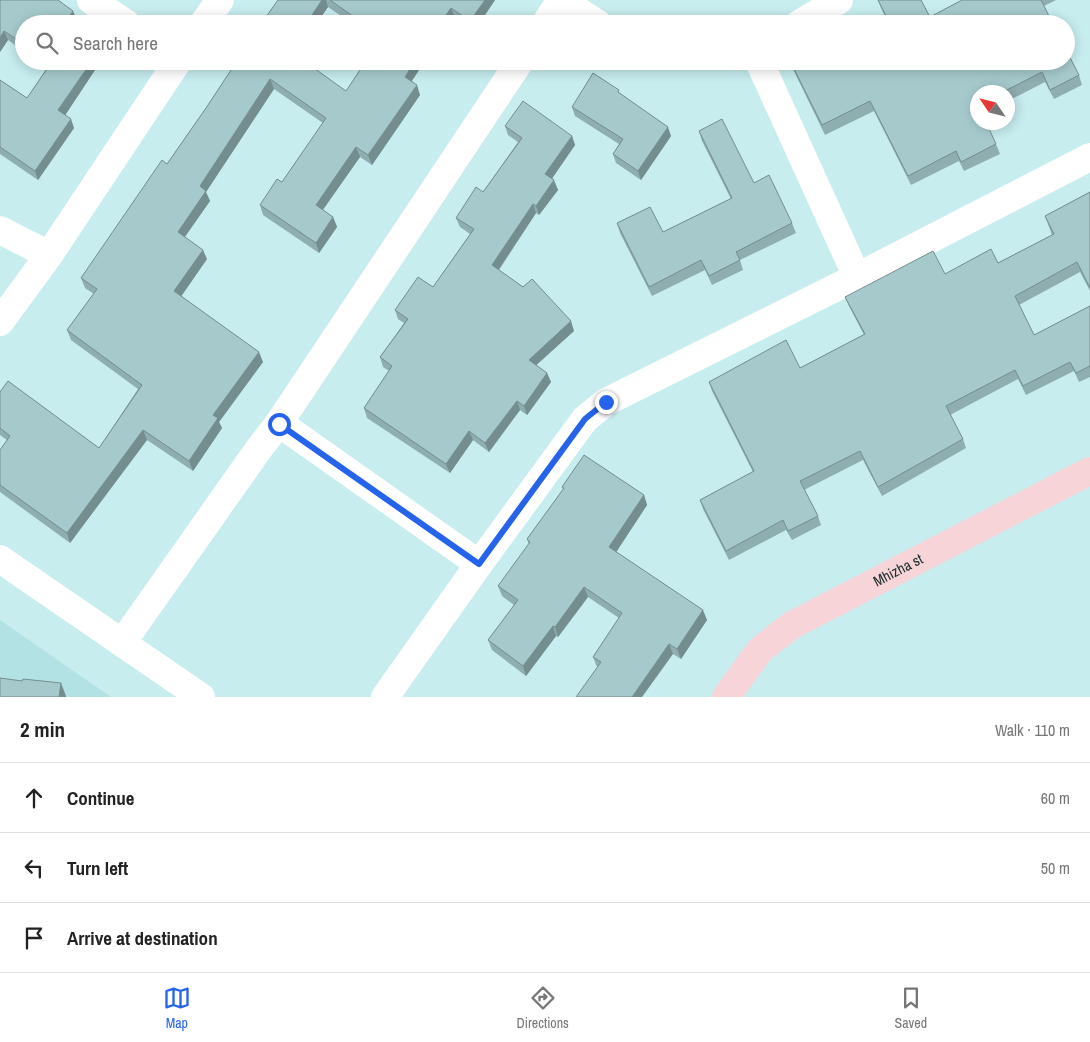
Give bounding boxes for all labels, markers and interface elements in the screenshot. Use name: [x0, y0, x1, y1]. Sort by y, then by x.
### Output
search box: [15, 15, 1075, 70]
icon: search: [33, 29, 61, 57]
text: Search here: [73, 30, 158, 56]
north arrow: [970, 85, 1015, 130]
route end: [595, 391, 618, 414]
route start: [268, 413, 291, 436]
street label: Mhizha st: [869, 548, 927, 591]
text: 2 min: [20, 715, 65, 744]
text: Walk · 110 m: [995, 719, 1070, 741]
icon: ahead: [20, 784, 48, 812]
text: Continue: [67, 785, 135, 811]
text: 60 m: [1041, 787, 1070, 809]
icon: left: [20, 854, 48, 882]
text: Turn left: [67, 855, 128, 881]
text: 50 m: [1041, 857, 1070, 879]
icon: arrive: [20, 924, 48, 952]
text: Arrive at destination: [67, 925, 218, 951]
tab: Map: [163, 984, 191, 1032]
tab: Directions: [517, 984, 569, 1032]
tab: Saved: [895, 984, 927, 1032]

